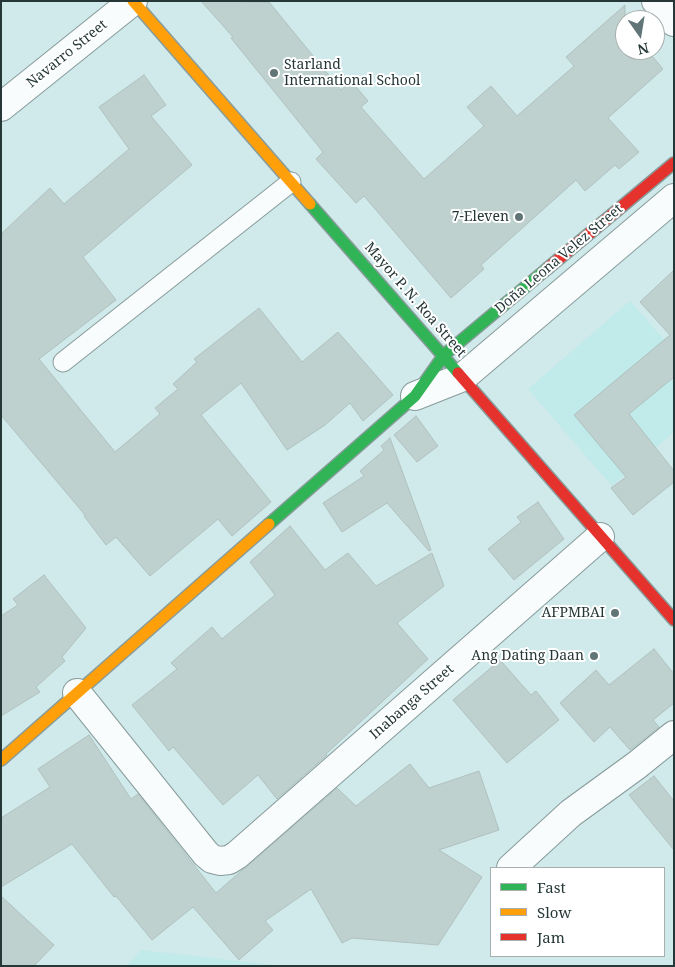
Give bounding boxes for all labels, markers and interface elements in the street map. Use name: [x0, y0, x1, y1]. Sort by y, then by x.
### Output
north arrow: [615, 10, 665, 60]
street label: Navarro Street: [23, 16, 111, 92]
text: N: [636, 39, 651, 60]
place label: Starland International School: [284, 57, 420, 90]
marker: Starland International School: [268, 67, 280, 79]
street label: Doña Leona Velez Street: [492, 201, 626, 317]
place label: 7-Eleven: [452, 209, 509, 225]
marker: 7-Eleven: [513, 211, 525, 223]
street label: Mayor P. N. Roa Street: [361, 239, 469, 361]
place label: AFPMBAI: [541, 605, 605, 621]
marker: AFPMBAI: [609, 607, 621, 619]
place label: Ang Dating Daan: [471, 648, 584, 664]
marker: Ang Dating Daan: [588, 650, 600, 662]
street label: Inabanga Street: [367, 661, 457, 743]
legend: [490, 867, 665, 957]
text: Fast: [537, 877, 566, 897]
text: Slow: [537, 902, 571, 922]
text: Jam: [537, 927, 565, 947]

